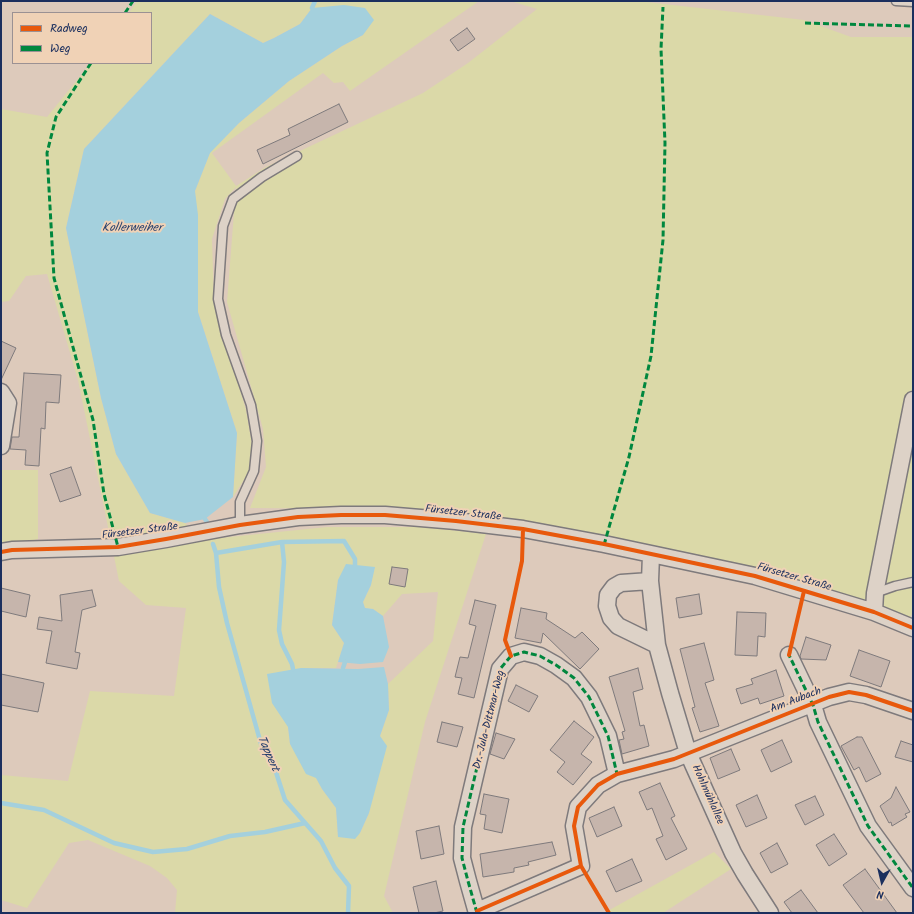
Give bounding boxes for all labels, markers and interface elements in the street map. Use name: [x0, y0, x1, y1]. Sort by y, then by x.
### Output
legend: [12, 12, 152, 64]
text: Radweg: [50, 19, 88, 38]
text: Weg: [50, 39, 70, 58]
water label: Kollerweiher: [102, 222, 162, 236]
street label: Fürsetzer Straße: [424, 503, 502, 525]
street label: Fürsetzer Straße: [101, 521, 179, 543]
street label: Fürsetzer Straße: [755, 561, 833, 595]
street label: Dr.-Jula-Dittmar-Weg: [471, 669, 509, 771]
street label: Am Aubach: [769, 685, 823, 717]
water label: Tappert: [253, 734, 281, 774]
street label: Hohlmühlallee: [688, 763, 726, 827]
north arrow: [862, 862, 902, 902]
text: N: [876, 884, 885, 903]

